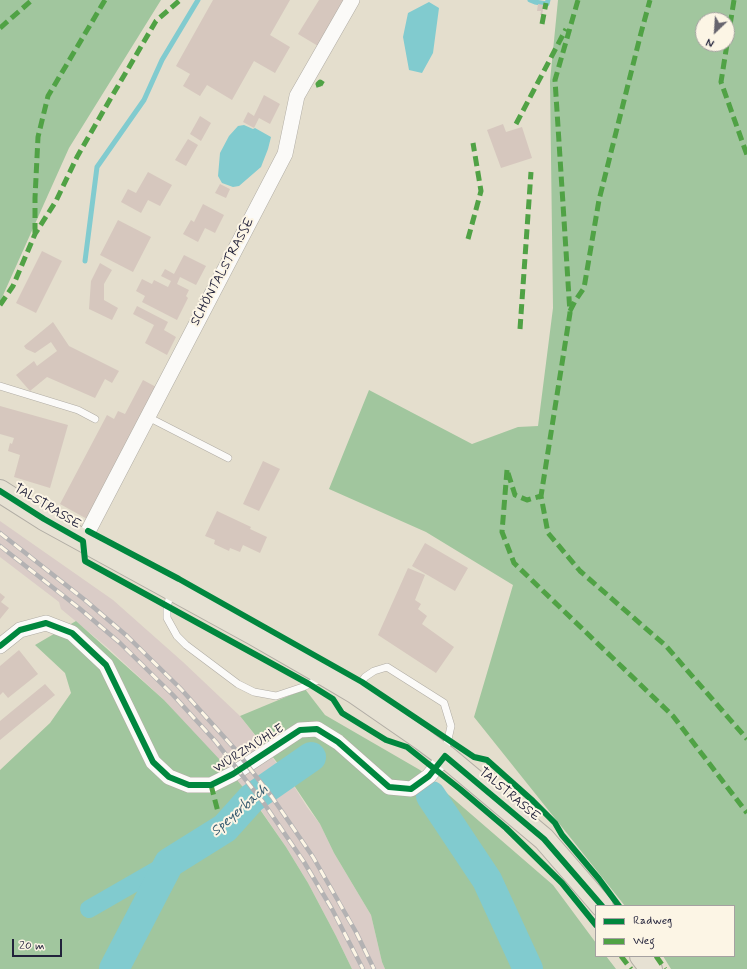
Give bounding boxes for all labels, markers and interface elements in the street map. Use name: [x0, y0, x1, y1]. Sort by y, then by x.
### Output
north arrow: [695, 12, 735, 52]
text: N: [704, 34, 717, 50]
street label: SCHÖNTALSTRASSE: [188, 215, 258, 329]
street label: TALSTRASSE: [11, 481, 83, 533]
street label: WÜRZMÜHLE: [211, 721, 287, 777]
street label: TALSTRASSE: [475, 765, 543, 825]
water label: Speyerbach: [208, 782, 272, 840]
legend: [595, 905, 735, 957]
text: Radweg: [633, 913, 672, 929]
scale bar: [14, 931, 64, 957]
text: Weg: [633, 933, 655, 949]
text: 20 m: [19, 938, 45, 954]

